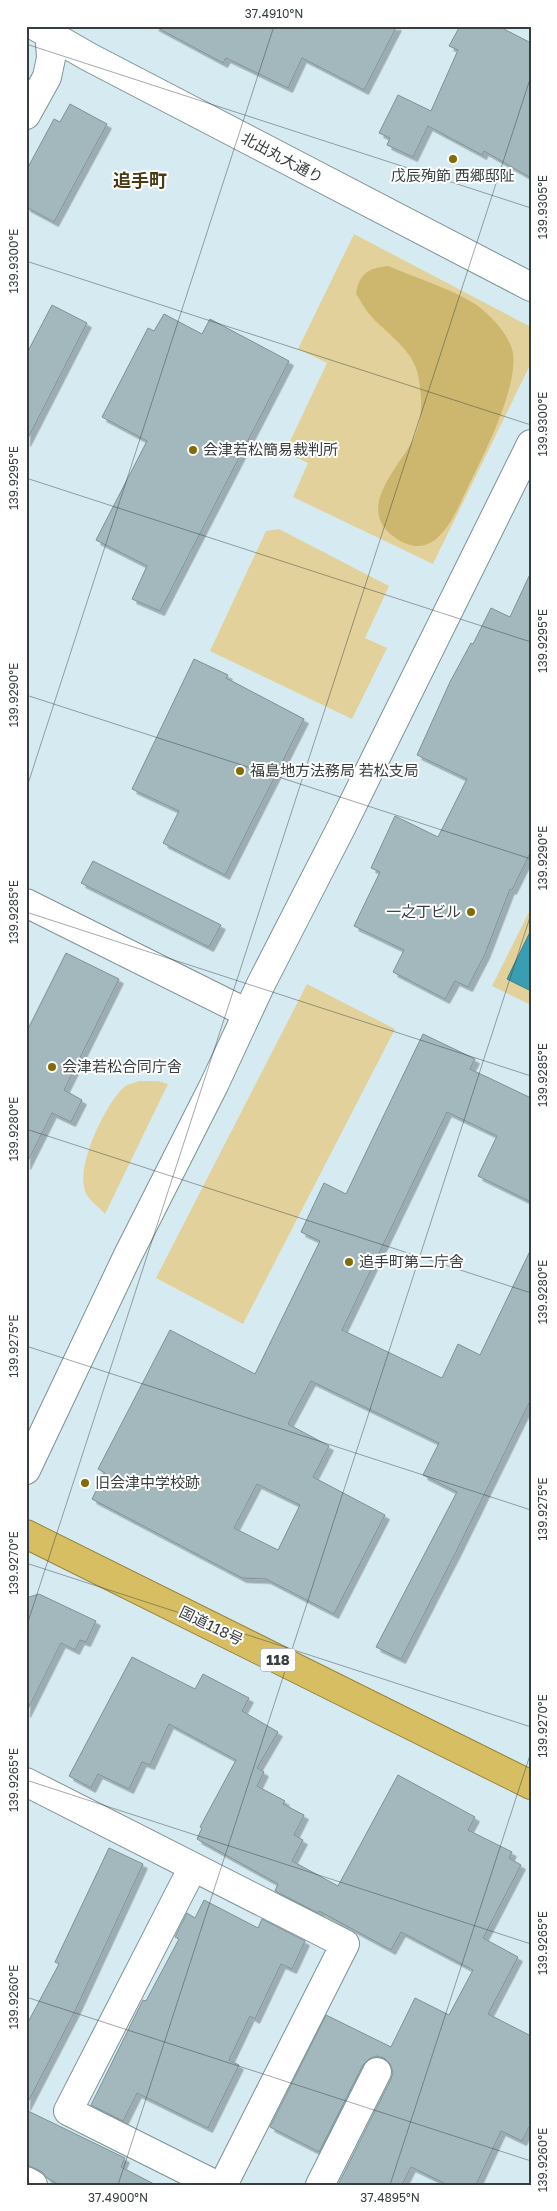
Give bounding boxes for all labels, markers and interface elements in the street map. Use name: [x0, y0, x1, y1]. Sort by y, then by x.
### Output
text: 37.4910°N: [245, 6, 303, 21]
street label: 北出丸大通り: [239, 128, 326, 186]
marker: 戊辰殉節 西郷邸阯: [447, 153, 459, 165]
place label: 戊辰殉節 西郷邸阯: [391, 166, 515, 184]
district label: 追手町: [113, 169, 167, 191]
text: 139.9305°E: [535, 175, 550, 239]
text: 139.9300°E: [6, 229, 21, 293]
text: 139.9300°E: [535, 392, 550, 456]
place label: 会津若松簡易裁判所: [203, 440, 338, 458]
marker: 会津若松簡易裁判所: [187, 444, 199, 456]
text: 139.9295°E: [6, 446, 21, 510]
text: 139.9295°E: [535, 609, 550, 673]
text: 139.9290°E: [6, 663, 21, 727]
place label: 福島地方法務局 若松支局: [250, 761, 419, 779]
marker: 福島地方法務局 若松支局: [234, 765, 246, 777]
text: 139.9290°E: [535, 826, 550, 890]
text: 139.9285°E: [6, 880, 21, 944]
place label: 一之丁ビル: [386, 902, 461, 920]
marker: 一之丁ビル: [465, 906, 477, 918]
text: 139.9285°E: [535, 1043, 550, 1107]
place label: 会津若松合同庁舎: [62, 1057, 182, 1075]
marker: 会津若松合同庁舎: [46, 1061, 58, 1073]
text: 139.9280°E: [6, 1097, 21, 1161]
place label: 追手町第二庁舎: [359, 1252, 464, 1270]
marker: 追手町第二庁舎: [343, 1256, 355, 1268]
text: 139.9280°E: [535, 1260, 550, 1324]
text: 139.9275°E: [6, 1314, 21, 1378]
place label: 旧会津中学校跡: [95, 1473, 200, 1491]
marker: 旧会津中学校跡: [79, 1477, 91, 1489]
text: 139.9275°E: [535, 1477, 550, 1541]
text: 139.9270°E: [6, 1531, 21, 1595]
street label: 国道118号: [177, 1602, 246, 1648]
road number: 118: [260, 1648, 296, 1672]
text: 139.9270°E: [535, 1694, 550, 1758]
text: 139.9265°E: [6, 1748, 21, 1812]
text: 139.9265°E: [535, 1911, 550, 1975]
text: 139.9260°E: [6, 1965, 21, 2029]
text: 139.9260°E: [535, 2128, 550, 2192]
text: 37.4900°N: [88, 2190, 148, 2205]
text: 37.4895°N: [360, 2190, 420, 2205]

